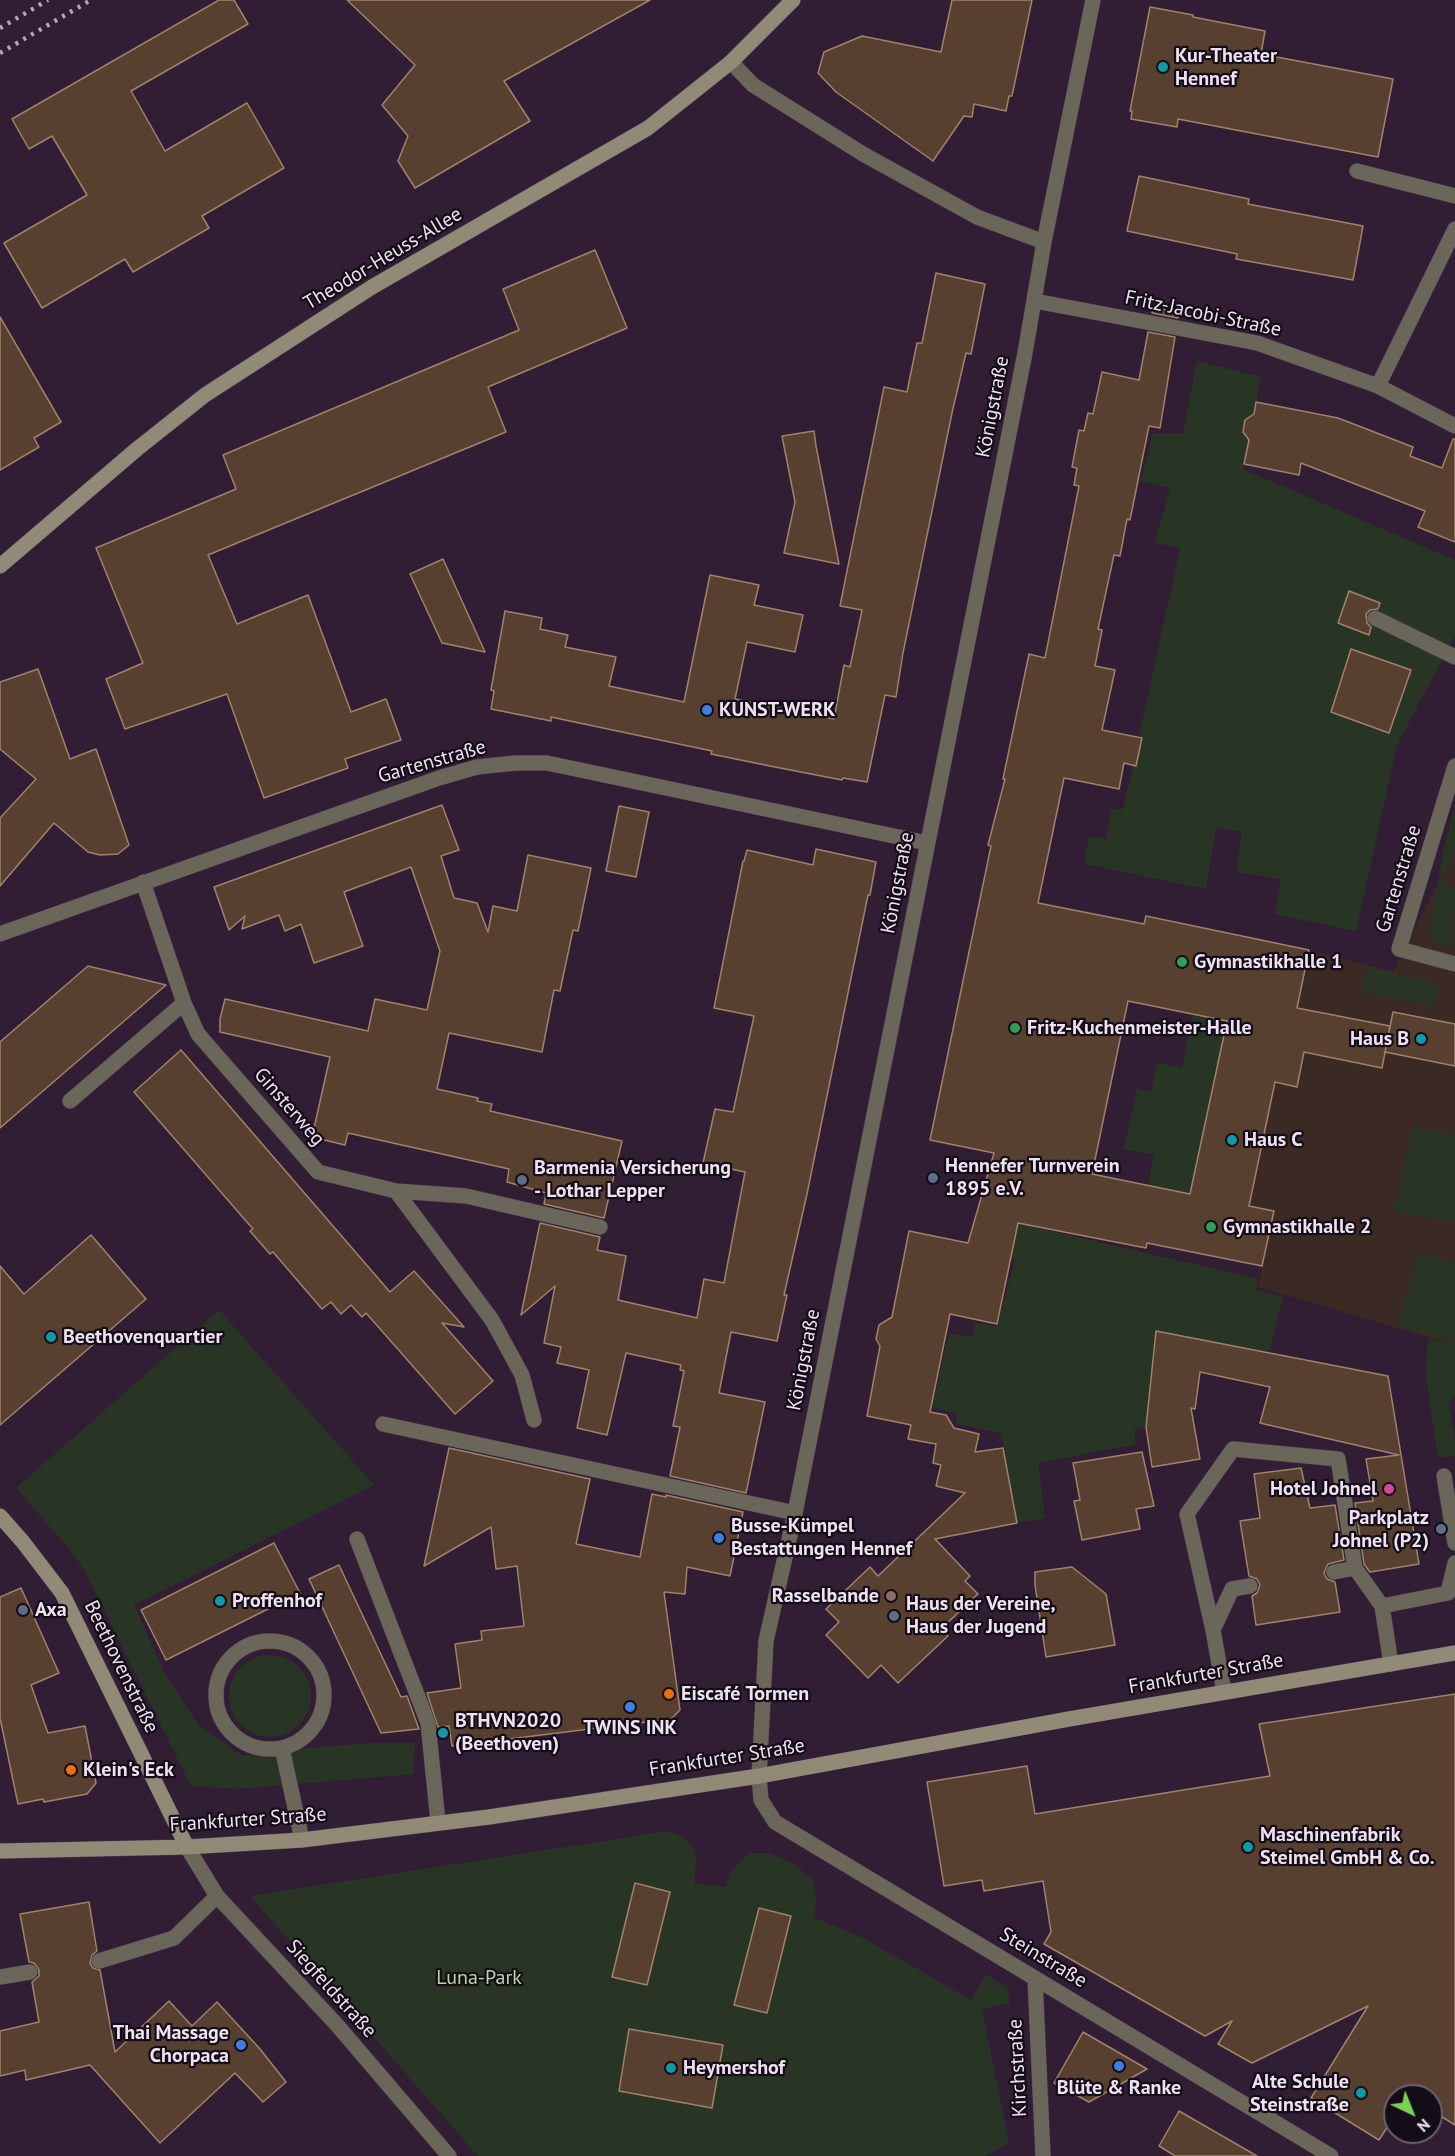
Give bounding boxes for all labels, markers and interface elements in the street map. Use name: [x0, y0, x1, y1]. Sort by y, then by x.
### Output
place label: Kur-Theater Hennef: [1175, 44, 1277, 91]
marker: Kur-Theater Hennef: [1156, 60, 1170, 74]
street label: Theodor-Heuss-Allee: [300, 202, 466, 316]
street label: Fritz-Jacobi-Straße: [1123, 286, 1283, 342]
street label: Königstraße: [971, 354, 1015, 460]
place label: KUNST-WERK: [719, 698, 835, 722]
marker: KUNST-WERK: [700, 703, 714, 717]
street label: Gartenstraße: [375, 735, 489, 789]
street label: Gartenstraße: [1371, 822, 1427, 936]
street label: Königstraße: [876, 830, 920, 936]
place label: Gymnastikhalle 1: [1194, 950, 1342, 974]
marker: Gymnastikhalle 1: [1175, 955, 1189, 969]
place label: Fritz-Kuchenmeister-Halle: [1027, 1016, 1252, 1040]
marker: Fritz-Kuchenmeister-Halle: [1008, 1021, 1022, 1035]
place label: Haus B: [1350, 1027, 1409, 1051]
marker: Haus B: [1414, 1032, 1428, 1046]
street label: Ginsterweg: [249, 1063, 329, 1151]
place label: Haus C: [1244, 1128, 1302, 1152]
marker: Haus C: [1225, 1133, 1239, 1147]
place label: Hennefer Turnverein 1895 e.V.: [945, 1154, 1120, 1201]
place label: Barmenia Versicherung - Lothar Lepper: [534, 1156, 731, 1203]
marker: Hennefer Turnverein 1895 e.V.: [926, 1171, 940, 1185]
marker: Barmenia Versicherung - Lothar Lepper: [515, 1173, 529, 1187]
place label: Gymnastikhalle 2: [1223, 1215, 1371, 1239]
marker: Gymnastikhalle 2: [1204, 1220, 1218, 1234]
street label: Königstraße: [782, 1307, 826, 1413]
place label: Beethovenquartier: [63, 1325, 222, 1349]
marker: Beethovenquartier: [44, 1330, 58, 1344]
place label: Hotel Johnel: [1270, 1477, 1377, 1501]
marker: Hotel Johnel: [1382, 1482, 1396, 1496]
place label: Parkplatz Johnel (P2): [1333, 1506, 1429, 1553]
place label: Busse-Kümpel Bestattungen Hennef: [731, 1514, 912, 1561]
marker: Parkplatz Johnel (P2): [1434, 1522, 1448, 1536]
marker: Busse-Kümpel Bestattungen Hennef: [712, 1531, 726, 1545]
place label: Rasselbande: [772, 1584, 879, 1608]
place label: Proffenhof: [232, 1589, 322, 1613]
marker: Rasselbande: [884, 1589, 898, 1603]
place label: Haus der Vereine, Haus der Jugend: [906, 1592, 1056, 1639]
marker: Proffenhof: [213, 1594, 227, 1608]
street label: Beethovenstraße: [79, 1597, 163, 1737]
place label: Axa: [35, 1598, 67, 1622]
marker: Axa: [16, 1603, 30, 1617]
marker: Haus der Vereine, Haus der Jugend: [887, 1609, 901, 1623]
street label: Frankfurter Straße: [1127, 1649, 1285, 1699]
place label: Eiscafé Tormen: [681, 1682, 809, 1706]
marker: Eiscafé Tormen: [662, 1687, 676, 1701]
marker: TWINS INK: [623, 1700, 637, 1714]
place label: BTHVN2020 (Beethoven): [455, 1709, 561, 1756]
place label: TWINS INK: [583, 1716, 677, 1740]
marker: BTHVN2020 (Beethoven): [436, 1726, 450, 1740]
street label: Frankfurter Straße: [648, 1734, 806, 1782]
place label: Klein's Eck: [83, 1758, 174, 1782]
marker: Klein's Eck: [64, 1763, 78, 1777]
street label: Frankfurter Straße: [169, 1803, 327, 1837]
place label: Maschinenfabrik Steimel GmbH & Co.: [1260, 1823, 1435, 1870]
marker: Maschinenfabrik Steimel GmbH & Co.: [1241, 1840, 1255, 1854]
street label: Steinstraße: [995, 1923, 1091, 1993]
street label: Siegfeldstraße: [281, 1935, 381, 2043]
park label: Luna-Park: [436, 1966, 522, 1990]
street label: Kirchstraße: [1003, 2018, 1033, 2118]
place label: Thai Massage Chorpaca: [113, 2021, 229, 2068]
marker: Thai Massage Chorpaca: [234, 2038, 248, 2052]
place label: Heymershof: [683, 2056, 785, 2080]
marker: Blüte & Ranke: [1112, 2059, 1126, 2073]
marker: Heymershof: [664, 2061, 678, 2075]
place label: Alte Schule Steinstraße: [1250, 2070, 1349, 2117]
place label: Blüte & Ranke: [1057, 2076, 1181, 2100]
north arrow: [1383, 2084, 1443, 2144]
marker: Alte Schule Steinstraße: [1354, 2086, 1368, 2100]
text: N: [1413, 2115, 1435, 2137]

